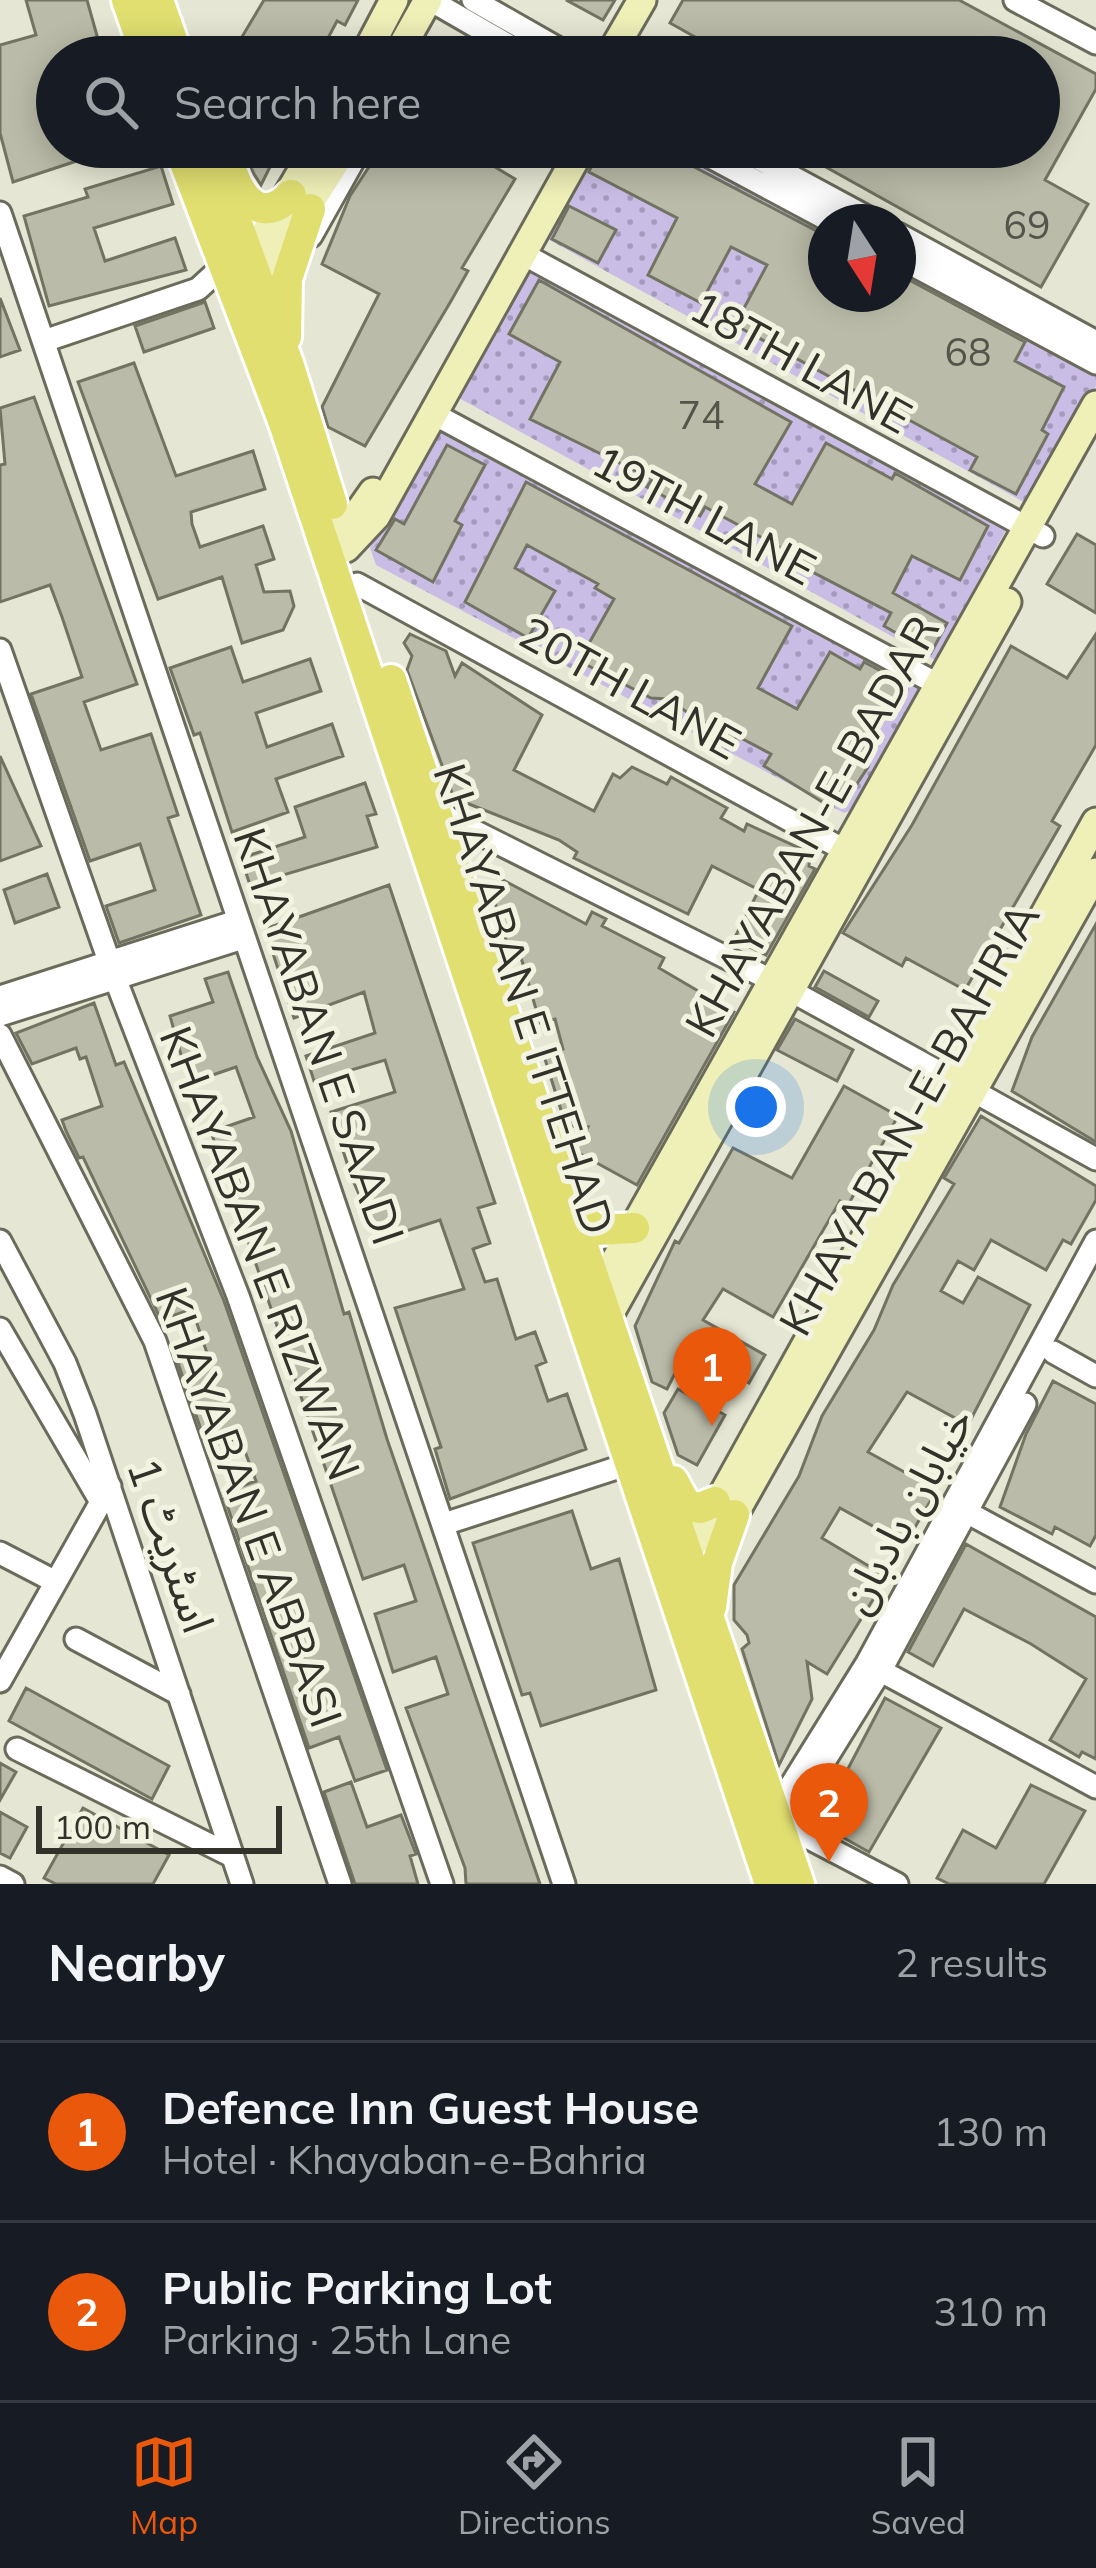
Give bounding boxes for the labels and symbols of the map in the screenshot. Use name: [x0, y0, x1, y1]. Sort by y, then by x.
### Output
house number: 69: [1004, 200, 1050, 249]
north arrow: [808, 204, 916, 312]
street label: 18TH LANE: [681, 277, 922, 445]
house number: 68: [945, 327, 991, 376]
house number: 74: [678, 390, 724, 439]
street label: 19TH LANE: [584, 432, 825, 596]
street label: 20TH LANE: [510, 603, 751, 771]
street label: KHAYABAN-E-BADAR: [672, 605, 950, 1046]
street label: KHAYABAN E ITTEHAD: [422, 756, 628, 1241]
street label: KHAYABAN E SAADI: [222, 820, 418, 1251]
street label: KHAYABAN-E-BAHRIA: [766, 892, 1050, 1345]
street label: KHAYABAN E RIZWAN: [149, 1018, 373, 1487]
your location: [726, 1077, 786, 1137]
street label: KHAYABAN E ABBASI: [144, 1279, 356, 1734]
pin: 1: [673, 1327, 751, 1426]
street label: خیابان بادبان: [826, 1397, 985, 1622]
street label: اسٹریٹ 1: [116, 1450, 228, 1639]
pin: 2: [790, 1763, 868, 1862]
scale bar: [36, 1800, 282, 1853]

